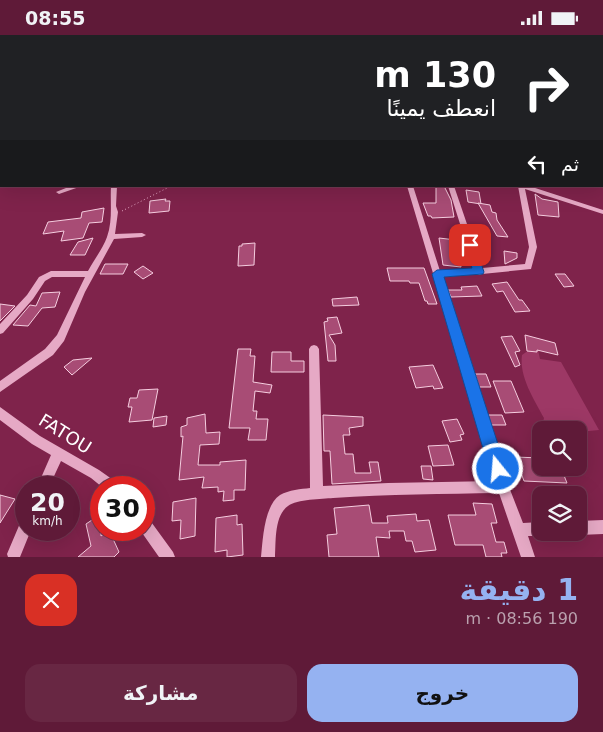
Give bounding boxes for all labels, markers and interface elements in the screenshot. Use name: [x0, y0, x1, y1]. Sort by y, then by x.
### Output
text: 08:55: [25, 7, 85, 29]
text: 130 m: [374, 55, 496, 95]
icon: right: [514, 55, 579, 120]
text: انعطف يمينًا: [387, 96, 496, 121]
icon: left: [523, 150, 551, 178]
text: ثم: [561, 153, 579, 175]
pin: [449, 224, 491, 266]
icon: arrive: [456, 231, 484, 259]
street label: FATOU: [35, 409, 95, 458]
map controls: [532, 421, 587, 541]
button: search: [532, 421, 587, 476]
position arrow: [471, 442, 523, 494]
speed limit sign: 30: [90, 476, 155, 541]
button: layers: [532, 486, 587, 541]
text: 20: [30, 488, 65, 517]
text: km/h: [32, 514, 63, 528]
text: 1 دقيقة: [460, 572, 578, 607]
button: close: [25, 574, 77, 626]
text: 190 m · 08:56: [465, 609, 578, 628]
button: مشاركة: [25, 664, 297, 722]
button: خروج: [307, 664, 578, 722]

